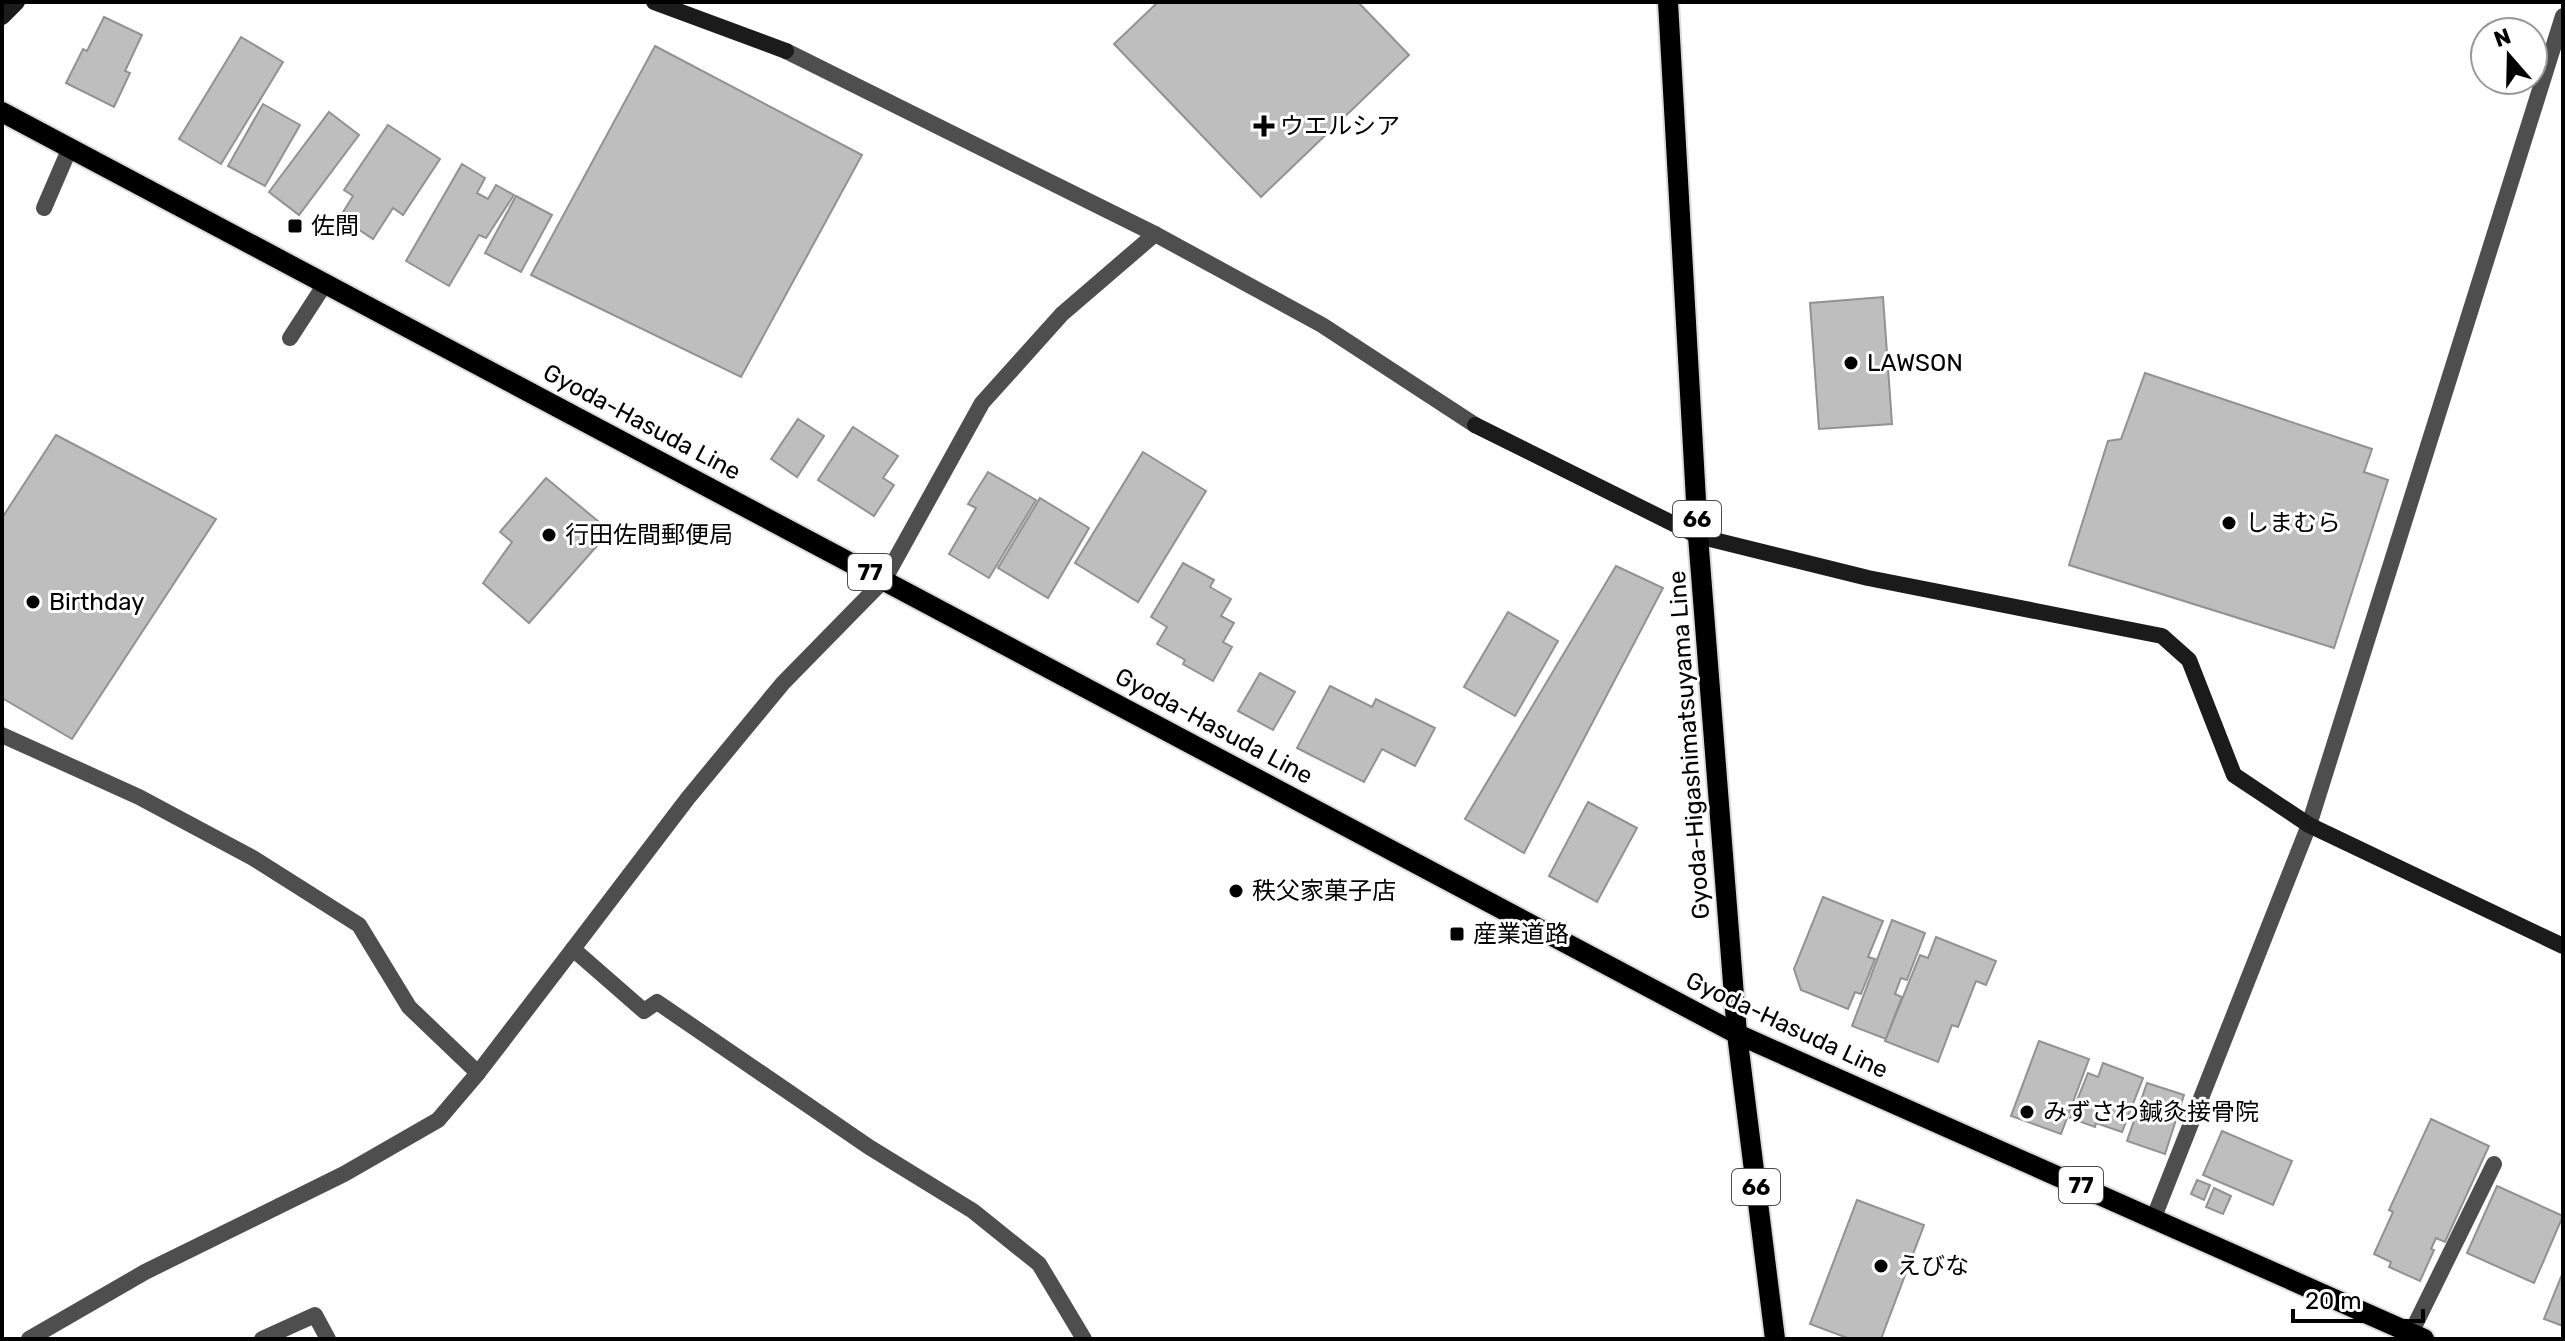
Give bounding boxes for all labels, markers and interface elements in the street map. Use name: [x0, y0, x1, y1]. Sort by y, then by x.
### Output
north arrow: [2469, 16, 2549, 96]
text: N: [2490, 22, 2514, 53]
place label: ウエルシア: [1280, 112, 1400, 140]
marker: ウエルシア: [1255, 117, 1273, 135]
place label: 佐間: [311, 212, 359, 240]
marker: 佐間: [286, 217, 304, 235]
place label: LAWSON: [1867, 349, 1963, 377]
marker: LAWSON: [1842, 354, 1860, 372]
street label: Gyoda-Hasuda Line: [538, 358, 746, 486]
road number: 66: [1673, 501, 1721, 537]
place label: しまむら: [2245, 509, 2341, 537]
marker: しまむら: [2220, 514, 2238, 532]
place label: 行田佐間郵便局: [565, 521, 733, 549]
marker: 行田佐間郵便局: [540, 526, 558, 544]
road number: 77: [848, 554, 892, 590]
street label: Gyoda-Higashimatsuyama Line: [1663, 570, 1715, 920]
place label: Birthday: [49, 588, 144, 616]
marker: Birthday: [24, 593, 42, 611]
street label: Gyoda-Hasuda Line: [1110, 662, 1318, 790]
place label: 秩父家菓子店: [1252, 877, 1396, 905]
marker: 秩父家菓子店: [1227, 882, 1245, 900]
place label: 産業道路: [1473, 920, 1569, 948]
marker: 産業道路: [1448, 925, 1466, 943]
street label: Gyoda-Hasuda Line: [1682, 966, 1892, 1084]
place label: みずさわ鍼灸接骨院: [2043, 1098, 2259, 1126]
marker: みずさわ鍼灸接骨院: [2018, 1103, 2036, 1121]
road number: 77: [2059, 1167, 2103, 1203]
road number: 66: [1732, 1169, 1780, 1205]
place label: えびな: [1897, 1252, 1969, 1280]
marker: えびな: [1872, 1257, 1890, 1275]
scale bar: [2293, 1273, 2423, 1323]
text: 20 m: [2305, 1287, 2362, 1315]

